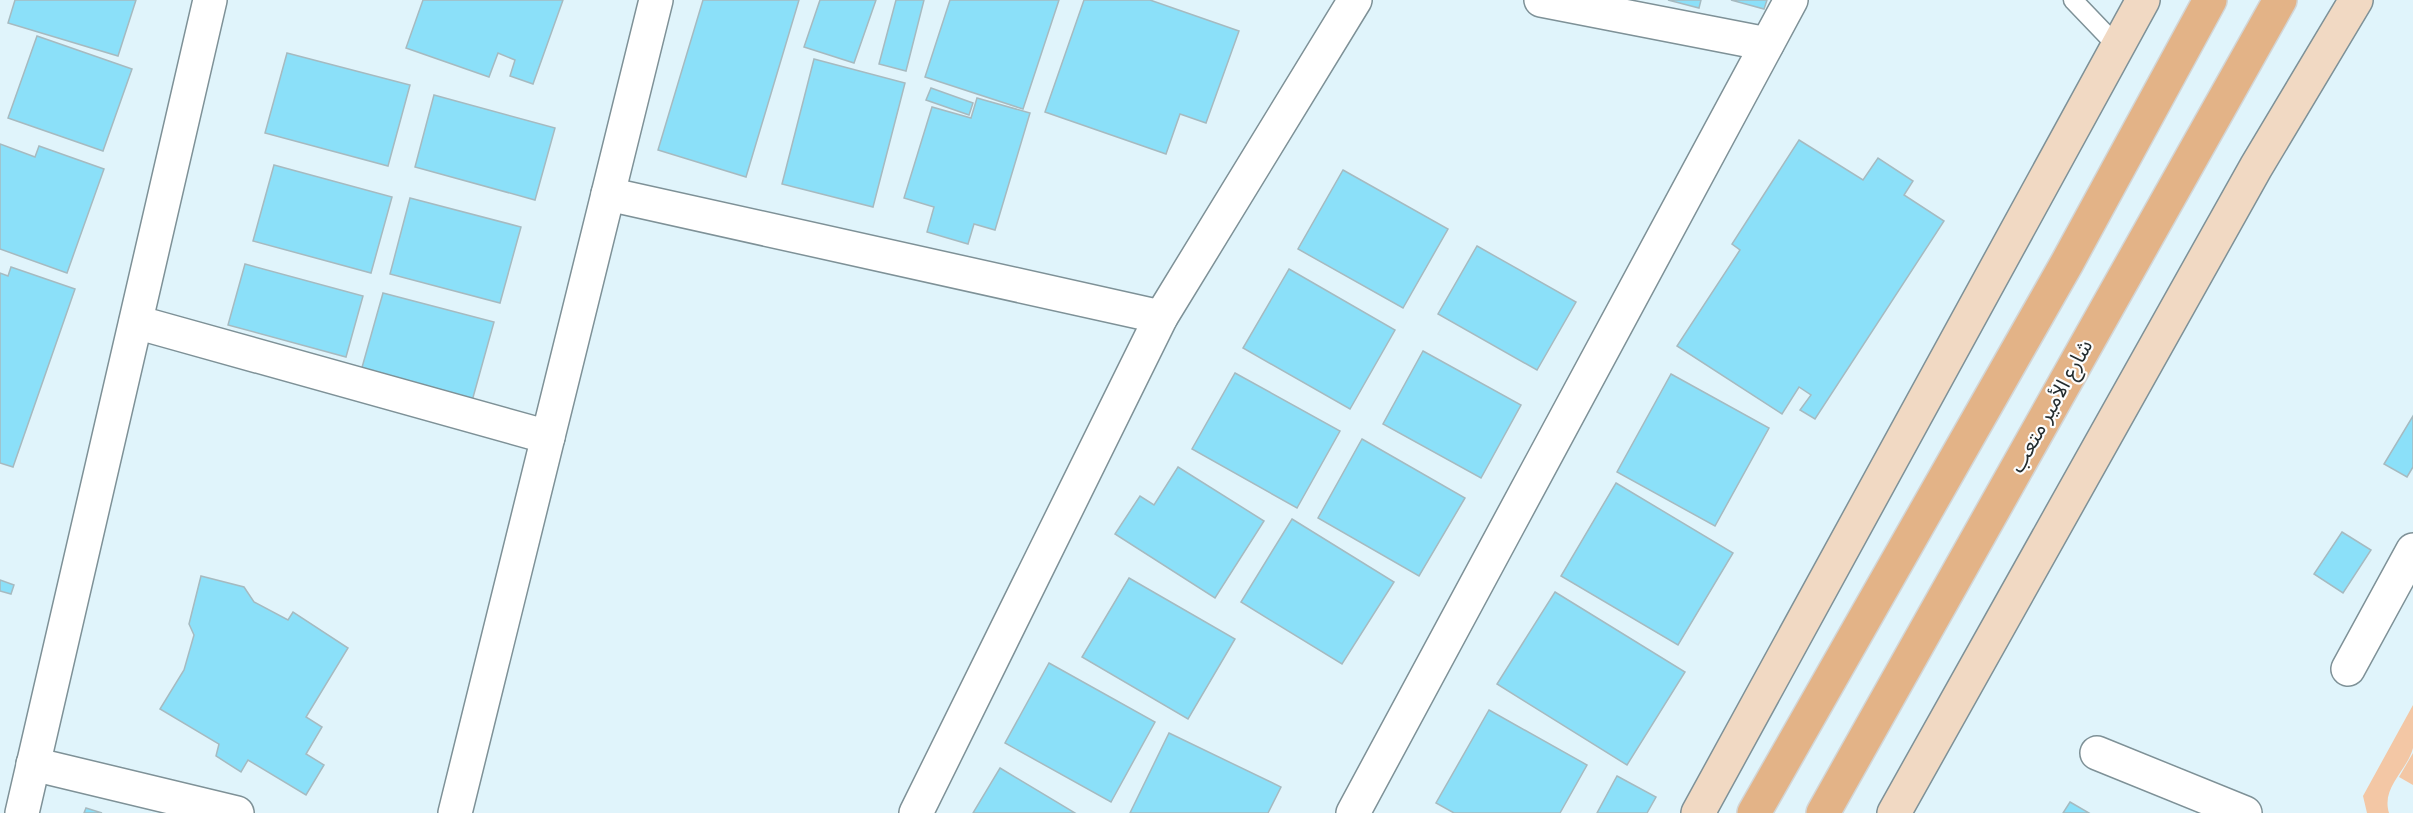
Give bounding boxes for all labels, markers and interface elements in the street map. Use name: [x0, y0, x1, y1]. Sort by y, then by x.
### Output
street label: شارع الأمير متعب: [2005, 335, 2100, 478]

